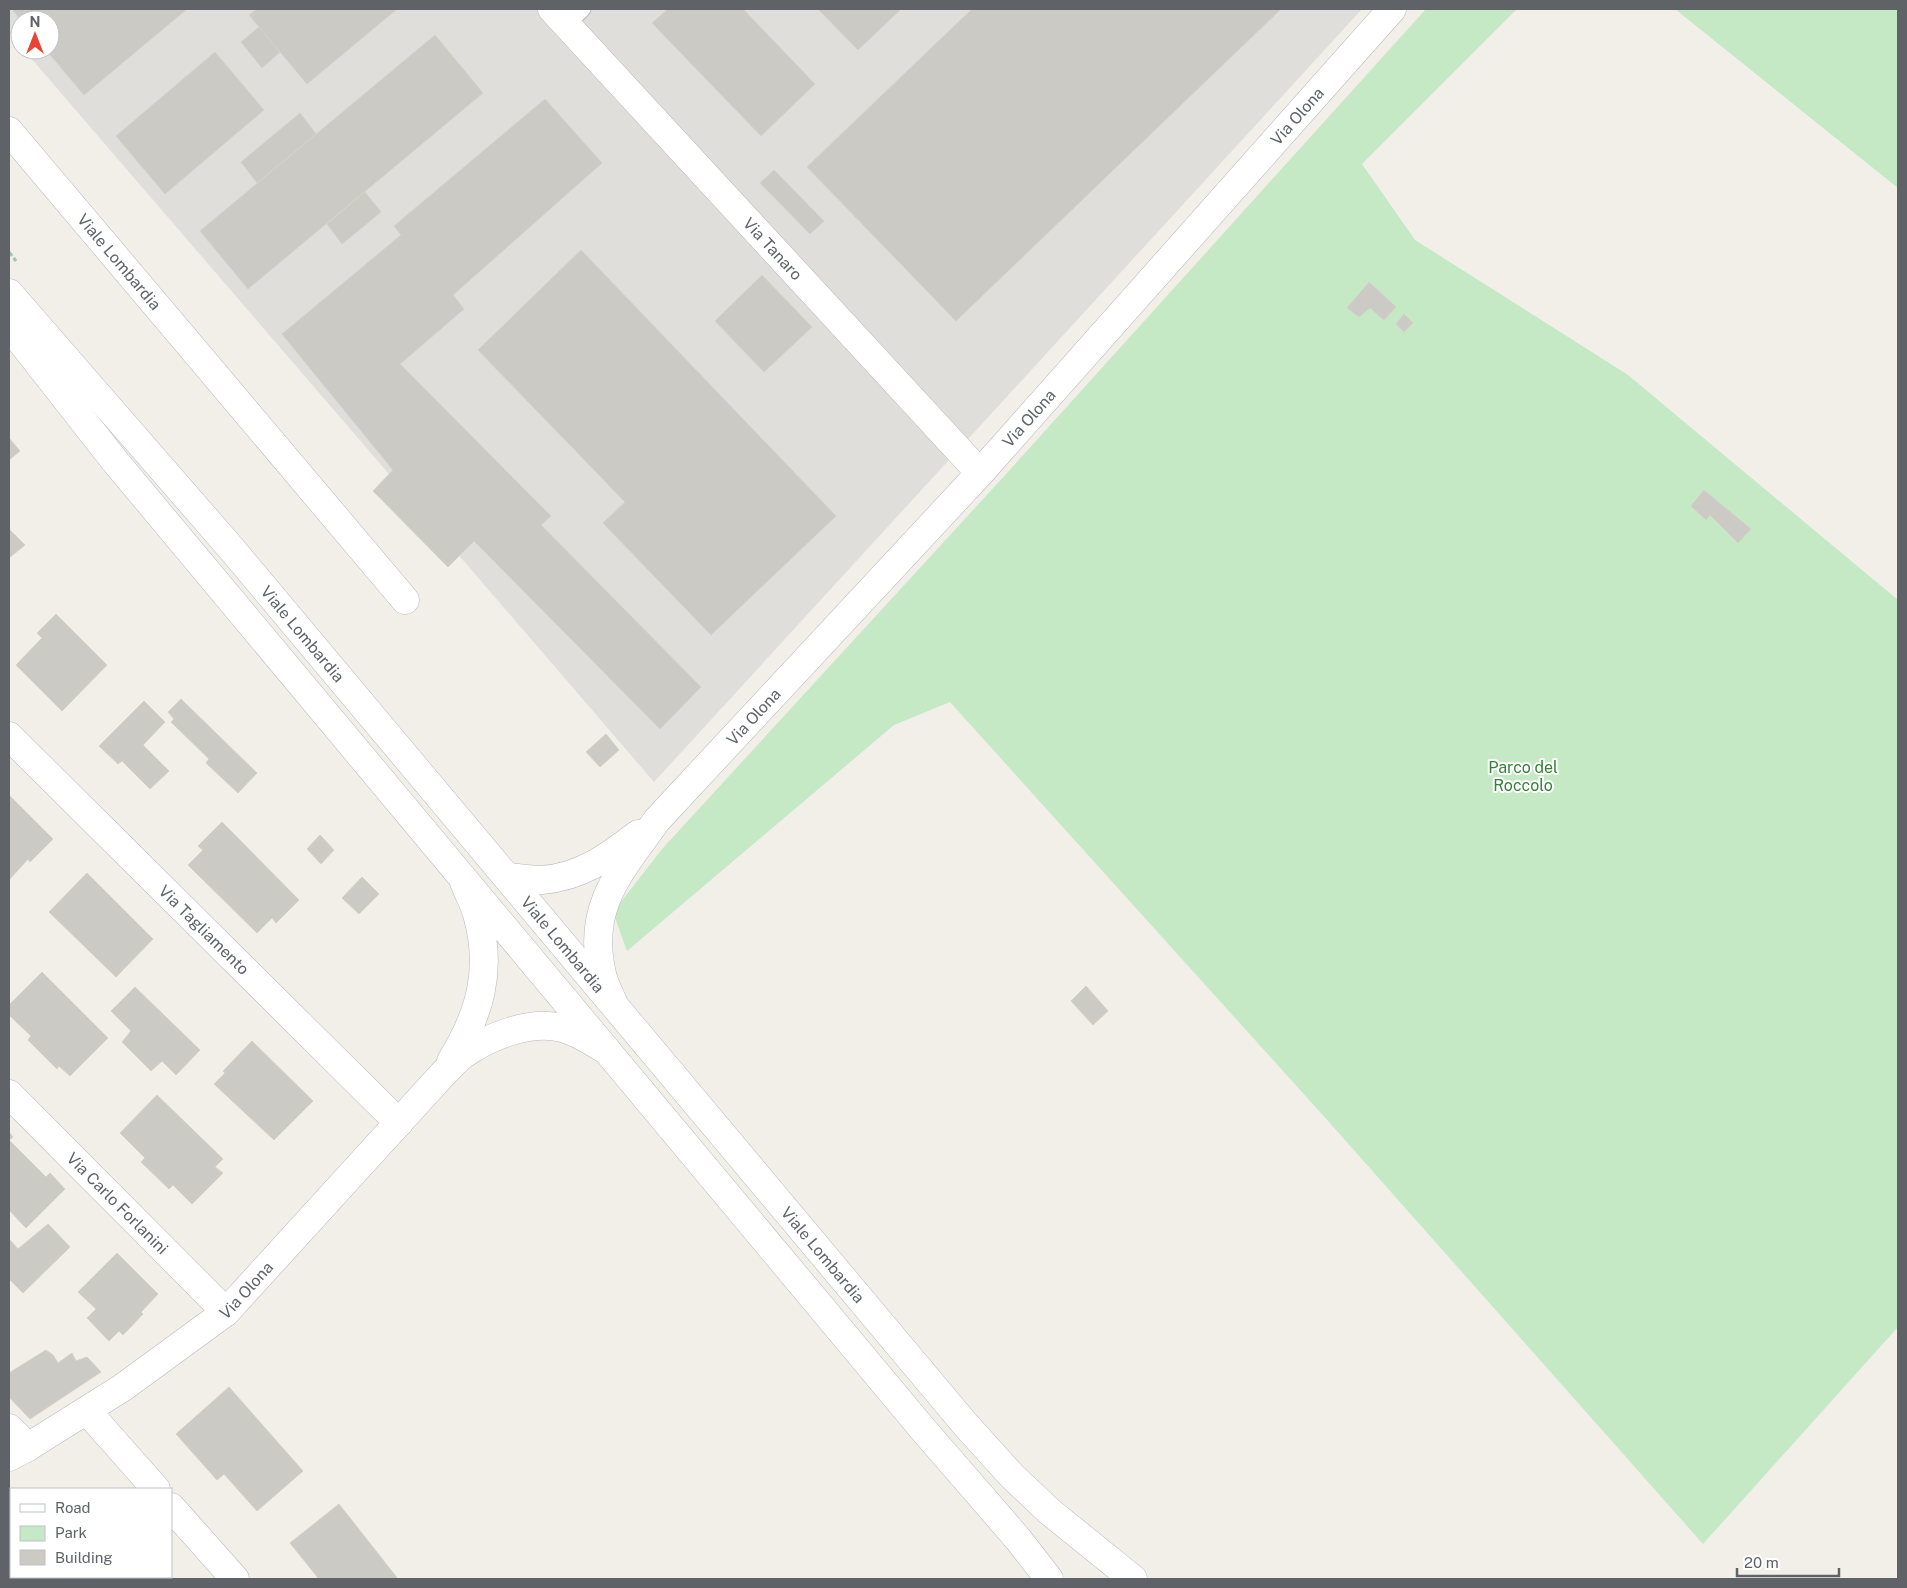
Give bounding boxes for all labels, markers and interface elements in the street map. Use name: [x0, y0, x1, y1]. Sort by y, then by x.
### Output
north arrow: [10, 10, 60, 60]
text: N: [30, 14, 40, 30]
street label: Via Olona: [1266, 83, 1328, 149]
street label: Viale Lombardia: [73, 210, 165, 314]
street label: Via Tanaro: [740, 213, 807, 284]
street label: Via Olona: [998, 385, 1059, 451]
street label: Viale Lombardia: [257, 582, 349, 686]
street label: Via Olona: [722, 684, 784, 749]
park label: Parco del Roccolo: [1488, 758, 1558, 795]
street label: Via Tagliamento: [155, 881, 253, 978]
street label: Viale Lombardia: [517, 892, 609, 996]
street label: Via Carlo Forlanini: [63, 1148, 172, 1258]
street label: Viale Lombardia: [777, 1203, 869, 1307]
street label: Via Olona: [216, 1257, 277, 1323]
legend: [10, 1488, 172, 1578]
text: Road: [55, 1499, 91, 1516]
text: Park: [55, 1524, 87, 1541]
scale bar: [1737, 1546, 1840, 1578]
text: Building: [55, 1549, 113, 1566]
text: 20 m: [1744, 1554, 1779, 1571]

